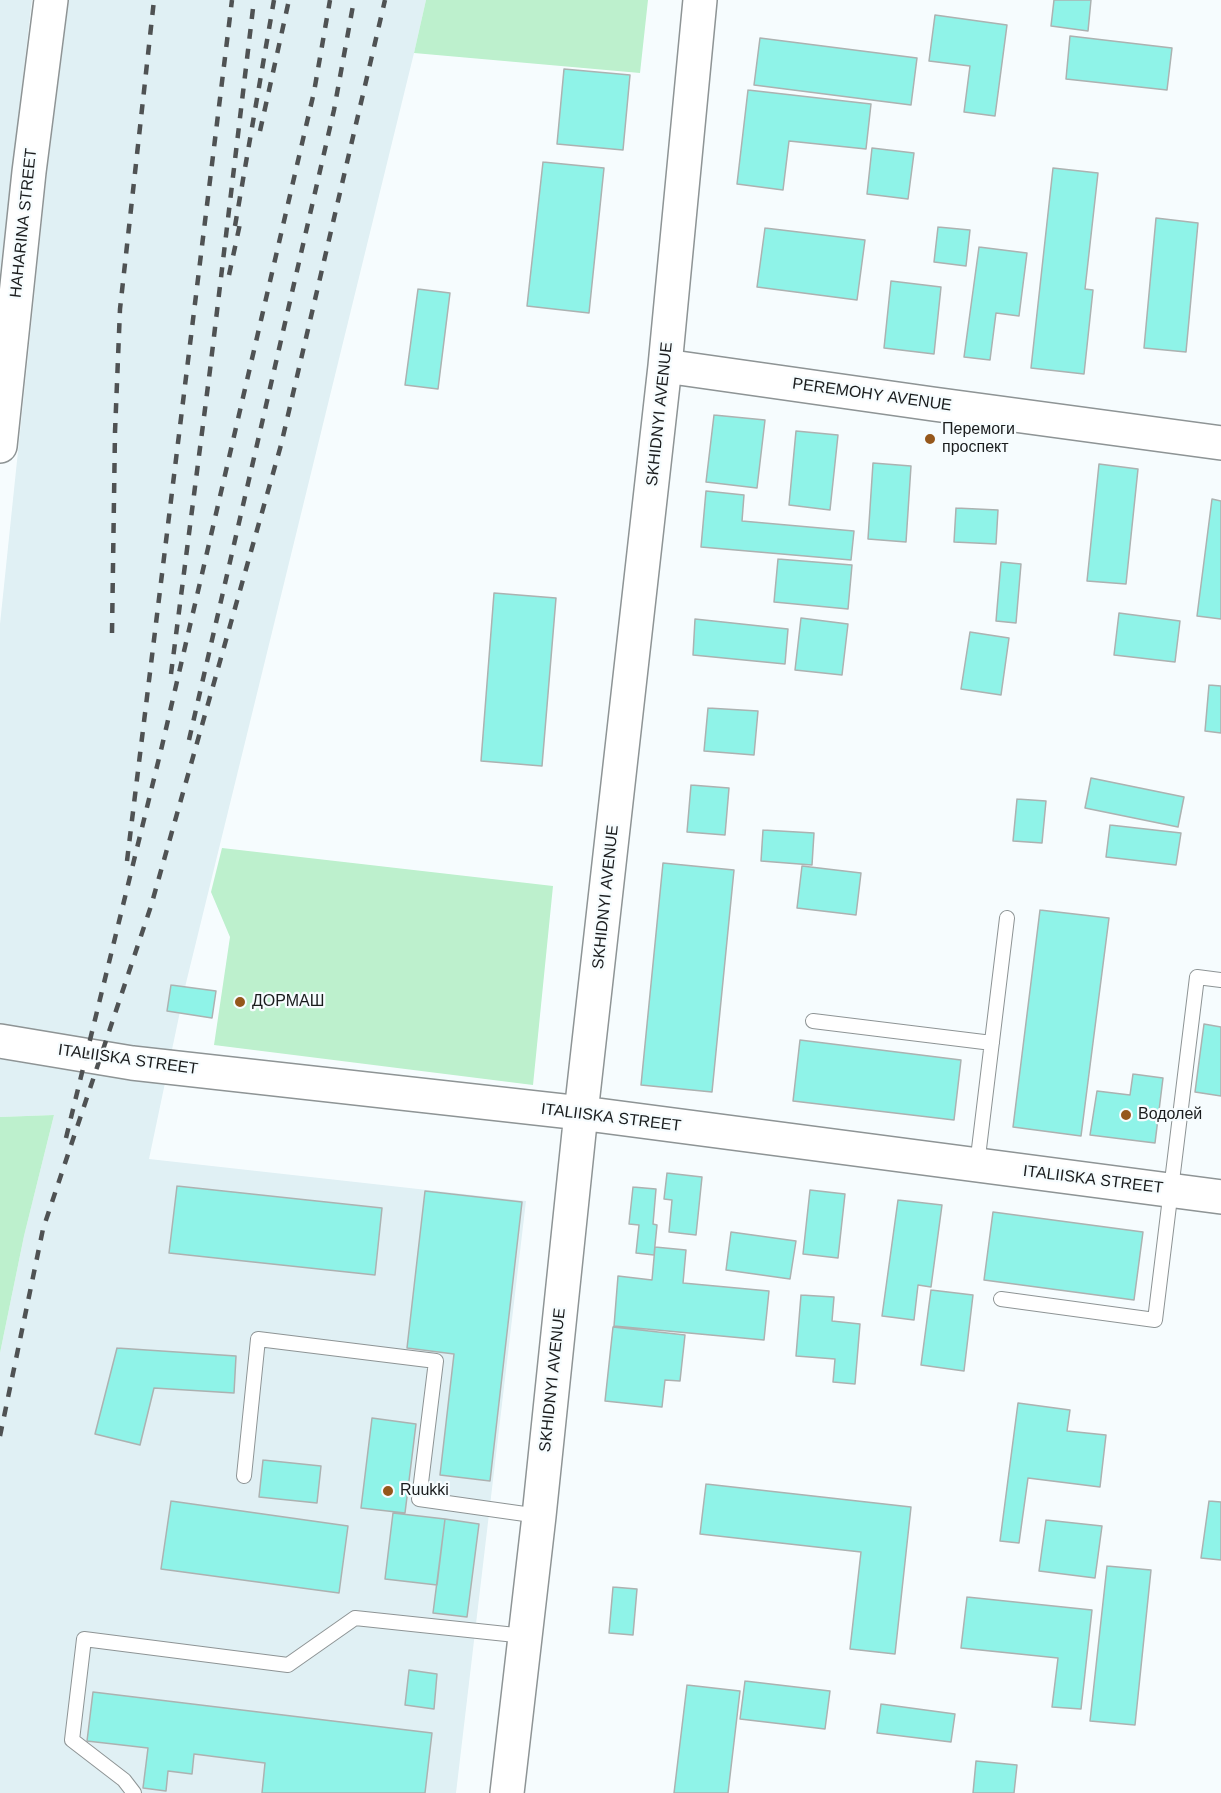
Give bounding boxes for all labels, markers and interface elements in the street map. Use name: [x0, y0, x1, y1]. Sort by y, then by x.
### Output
street label: HAHARINA STREET: [7, 147, 41, 299]
street label: SKHIDNYI AVENUE: [643, 341, 677, 487]
street label: PEREMOHY AVENUE: [791, 374, 953, 416]
place label: Перемоги проспект: [942, 420, 1015, 458]
marker: Перемоги проспект: [923, 432, 937, 446]
street label: SKHIDNYI AVENUE: [589, 824, 623, 970]
place label: ДОРМАШ: [252, 992, 324, 1012]
marker: ДОРМАШ: [233, 995, 247, 1009]
street label: ITALIISKA STREET: [57, 1041, 199, 1079]
street label: ITALIISKA STREET: [540, 1100, 682, 1136]
place label: Водолей: [1138, 1105, 1202, 1125]
marker: Водолей: [1119, 1108, 1133, 1122]
street label: ITALIISKA STREET: [1022, 1162, 1164, 1198]
street label: SKHIDNYI AVENUE: [536, 1307, 570, 1453]
place label: Ruukki: [400, 1481, 449, 1501]
marker: Ruukki: [381, 1484, 395, 1498]

